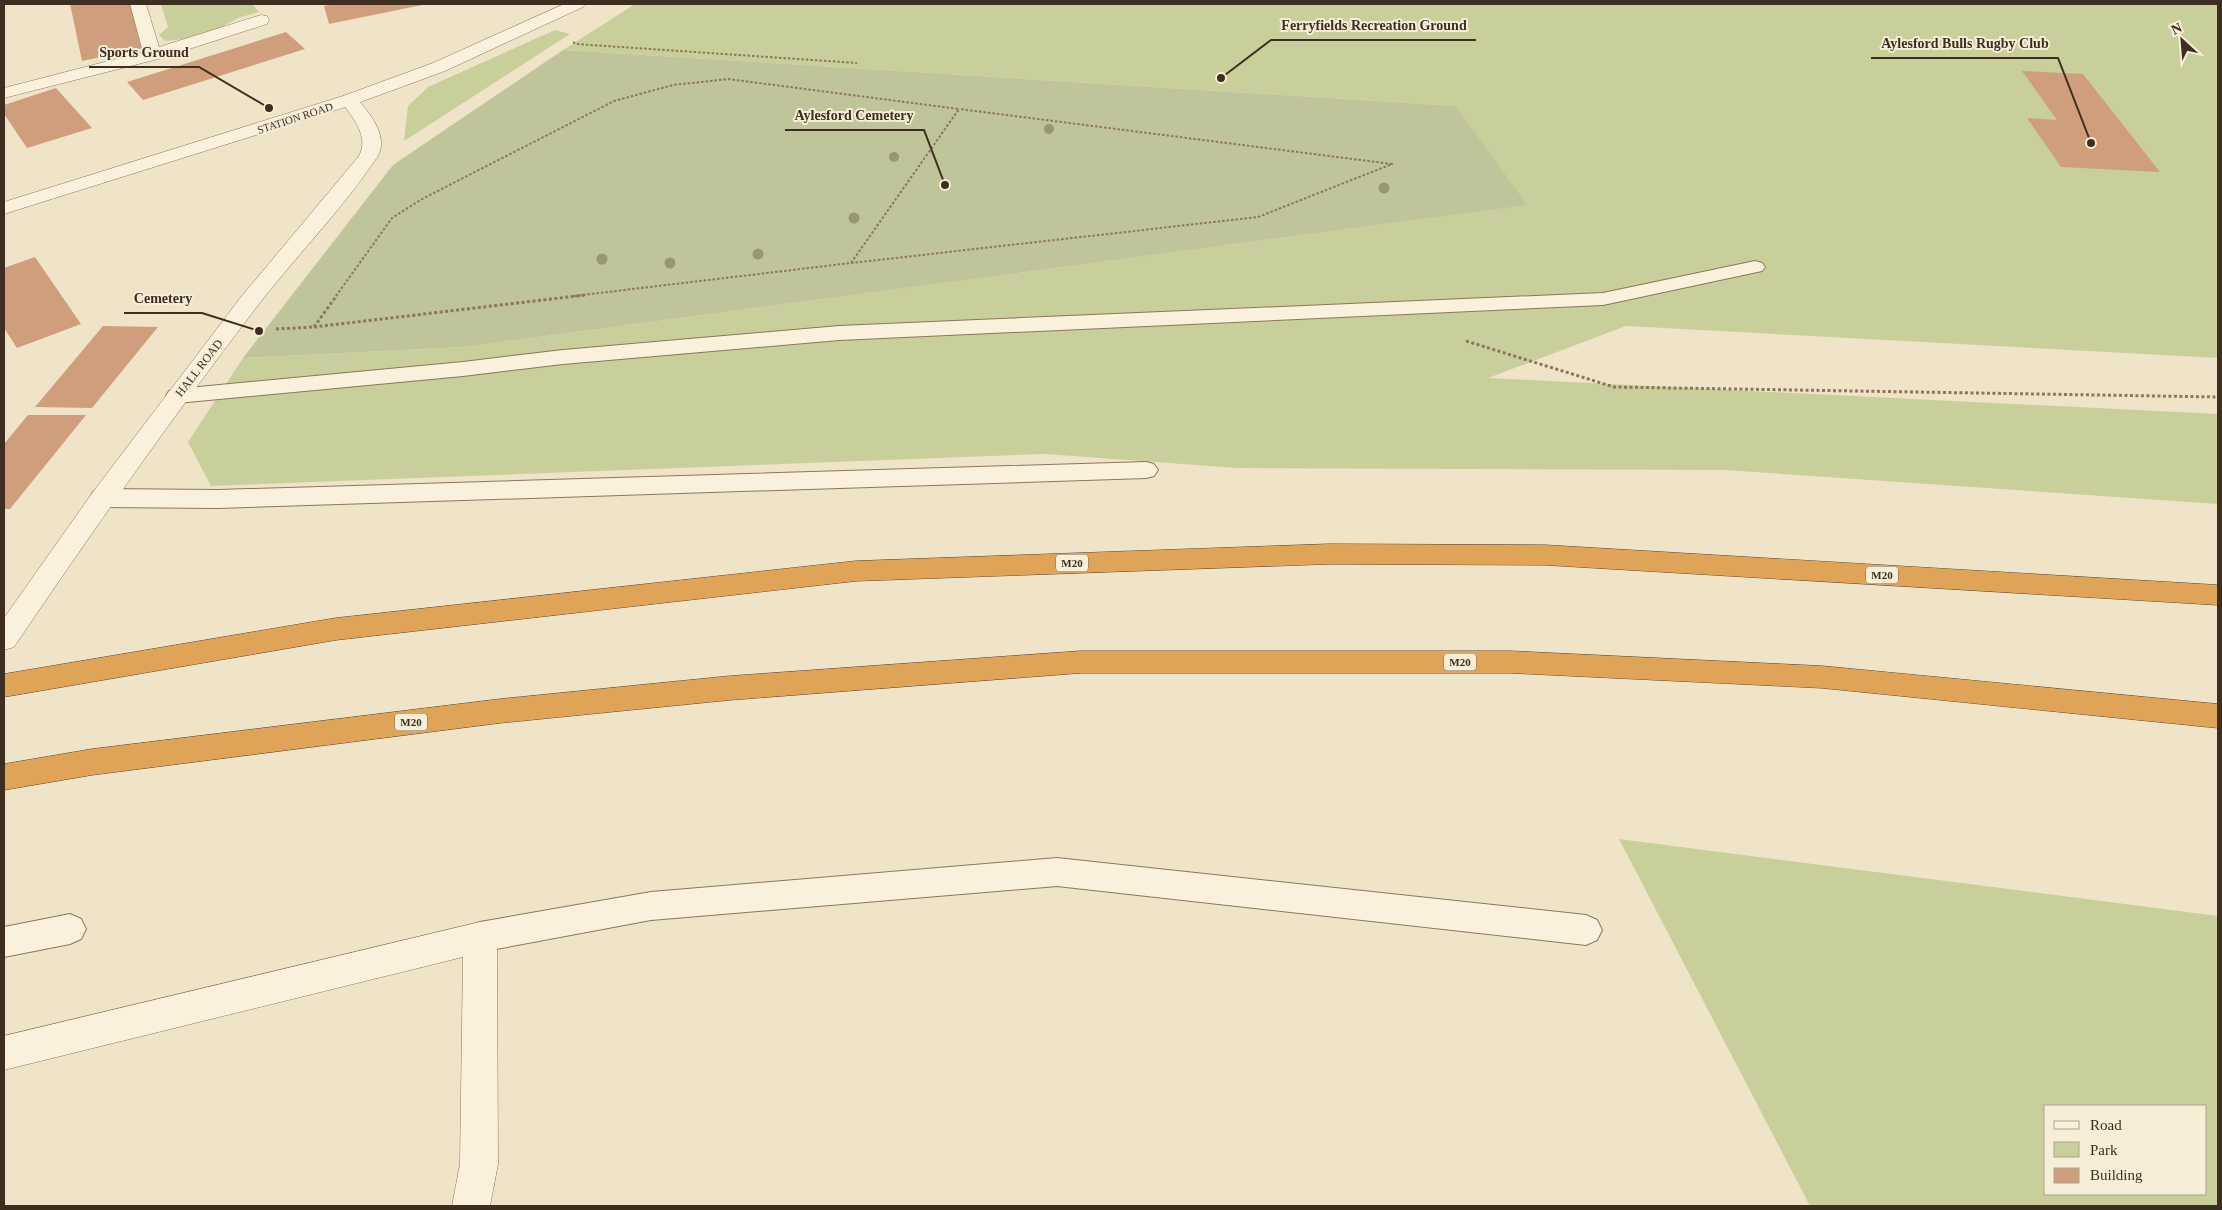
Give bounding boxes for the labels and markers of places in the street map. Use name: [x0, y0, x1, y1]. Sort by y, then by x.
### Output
callout: Ferryfields Recreation Ground: [1271, 11, 1476, 40]
callout: Aylesford Bulls Rugby Club: [1871, 29, 2058, 58]
callout: Sports Ground: [89, 38, 199, 67]
callout: Aylesford Cemetery: [785, 101, 924, 130]
callout: Cemetery: [124, 284, 202, 313]

